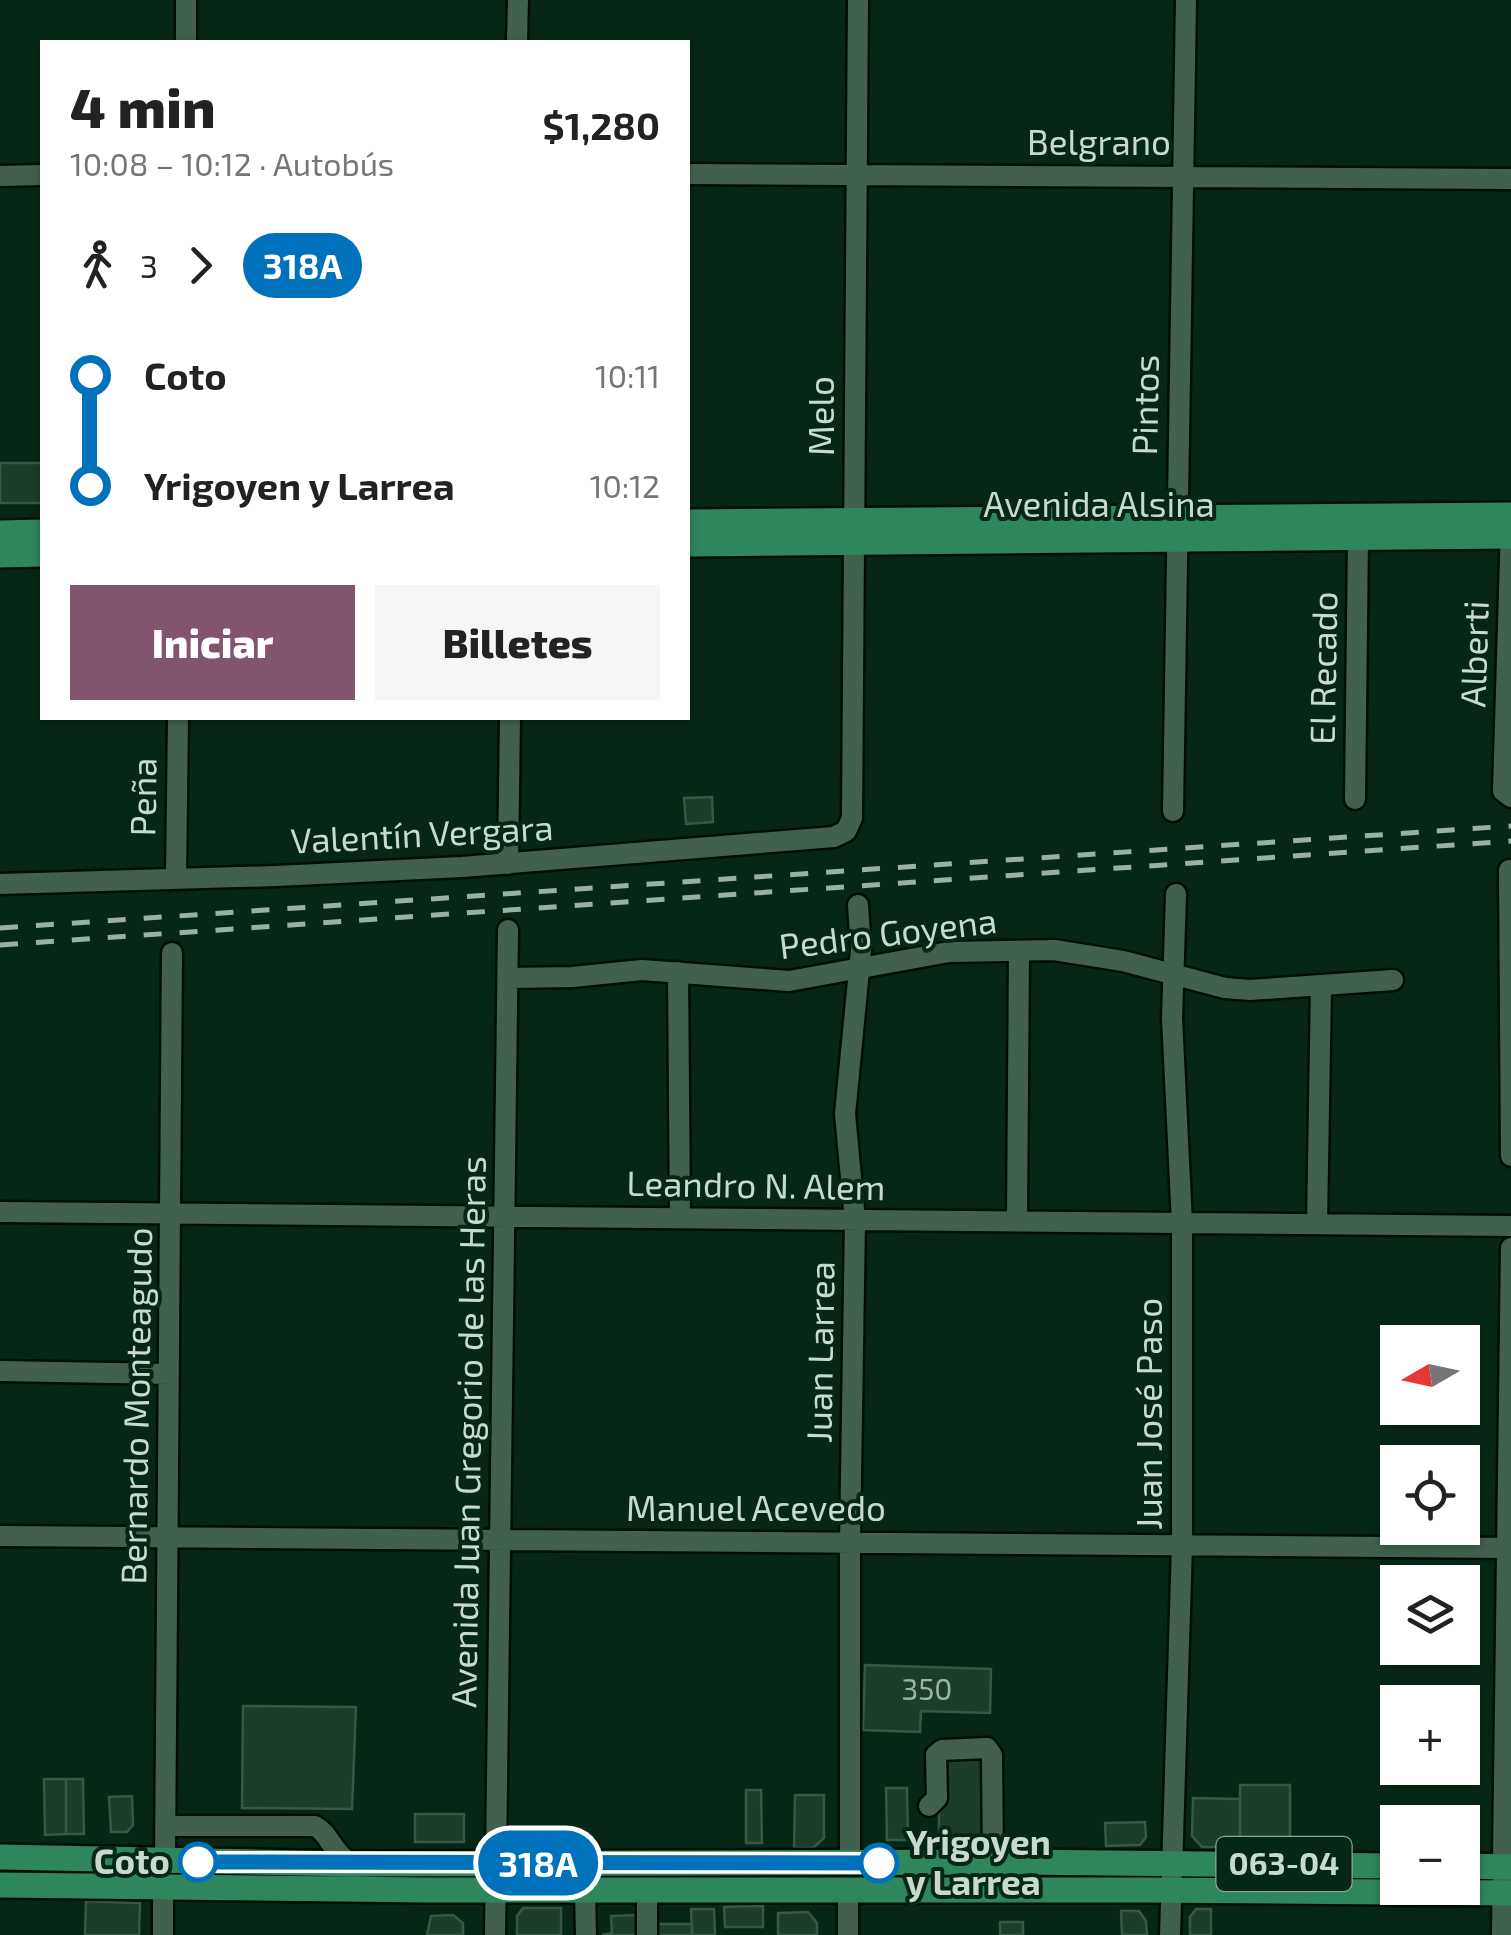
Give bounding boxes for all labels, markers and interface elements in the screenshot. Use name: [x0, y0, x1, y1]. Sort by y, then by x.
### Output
text: 4 min: [70, 73, 216, 139]
text: $1,280: [543, 102, 660, 148]
street label: Belgrano: [1027, 120, 1171, 162]
text: 10:08 – 10:12 · Autobús: [70, 144, 394, 182]
icon: walk: [70, 238, 125, 293]
icon: forward: [173, 238, 228, 293]
text: 318A: [263, 244, 342, 286]
text: 3: [140, 246, 158, 284]
text: Coto: [144, 352, 227, 398]
street label: Pintos: [1122, 354, 1166, 456]
text: 10:11: [595, 356, 660, 394]
street label: Melo: [799, 376, 841, 456]
text: Yrigoyen y Larrea: [144, 462, 455, 508]
text: 10:12: [590, 466, 660, 504]
street label: Avenida Alsina: [983, 482, 1215, 524]
button: Iniciar: [70, 585, 355, 700]
button: Billetes: [375, 585, 660, 700]
street label: El Recado: [1300, 591, 1344, 745]
street label: Alberti: [1450, 600, 1496, 708]
street label: Peña: [120, 757, 164, 837]
street label: Valentín Vergara: [290, 805, 554, 861]
street label: Pedro Goyena: [777, 898, 999, 966]
street label: Avenida Juan Gregorio de las Heras: [441, 1156, 493, 1708]
street label: Leandro N. Alem: [626, 1161, 886, 1207]
street label: Bernardo Monteagudo: [111, 1227, 159, 1585]
street label: Juan Larrea: [796, 1261, 842, 1443]
street label: Juan José Paso: [1127, 1298, 1169, 1530]
north arrow: [1380, 1325, 1480, 1425]
map controls: [1380, 1325, 1480, 1905]
button: locate: [1380, 1445, 1480, 1545]
street label: Manuel Acevedo: [626, 1486, 886, 1528]
button: layers: [1380, 1565, 1480, 1665]
house number: 350: [902, 1670, 952, 1706]
button: +: [1380, 1685, 1480, 1785]
button: −: [1380, 1805, 1480, 1905]
place label: Yrigoyen y Larrea: [906, 1820, 1051, 1903]
line badge: 318A: [468, 1830, 608, 1896]
road number: 063-04: [1216, 1837, 1352, 1891]
place label: Coto: [94, 1839, 170, 1881]
text: 318A: [498, 1842, 578, 1884]
marker: Coto: [179, 1843, 217, 1881]
marker: Yrigoyen y Larrea: [860, 1844, 898, 1882]

